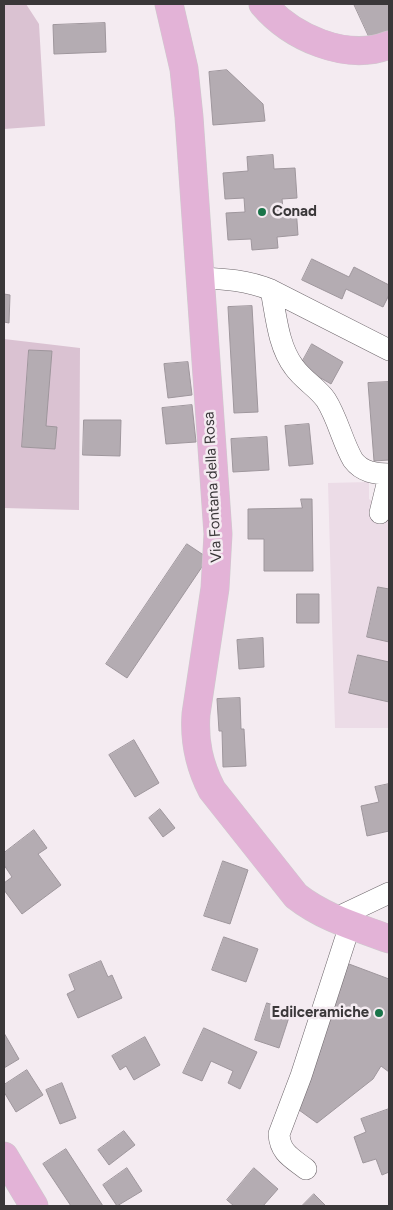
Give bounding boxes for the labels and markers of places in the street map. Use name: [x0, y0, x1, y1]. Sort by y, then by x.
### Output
place label: Conad: [272, 203, 317, 221]
marker: Conad: [256, 206, 268, 218]
place label: Edilceramiche: [271, 1004, 369, 1022]
marker: Edilceramiche: [373, 1007, 385, 1019]

